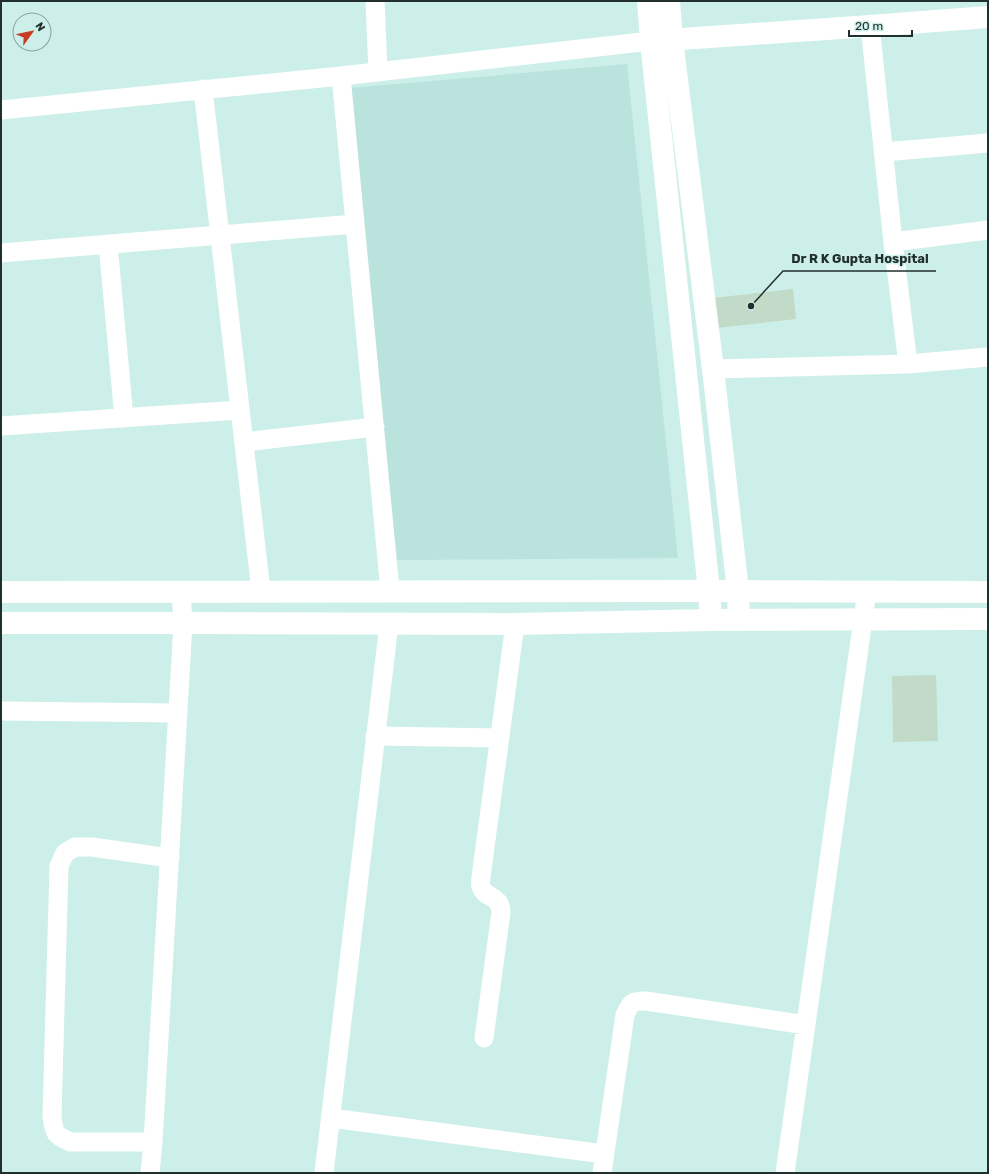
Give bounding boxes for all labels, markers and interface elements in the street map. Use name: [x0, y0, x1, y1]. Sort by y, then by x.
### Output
north arrow: [12, 12, 52, 52]
scale bar: [849, 12, 912, 38]
text: 20 m: [855, 19, 883, 33]
text: N: [32, 20, 48, 34]
callout: Dr R K Gupta Hospital: [783, 246, 936, 271]
text: Dr R K Gupta Hospital: [791, 251, 929, 266]

